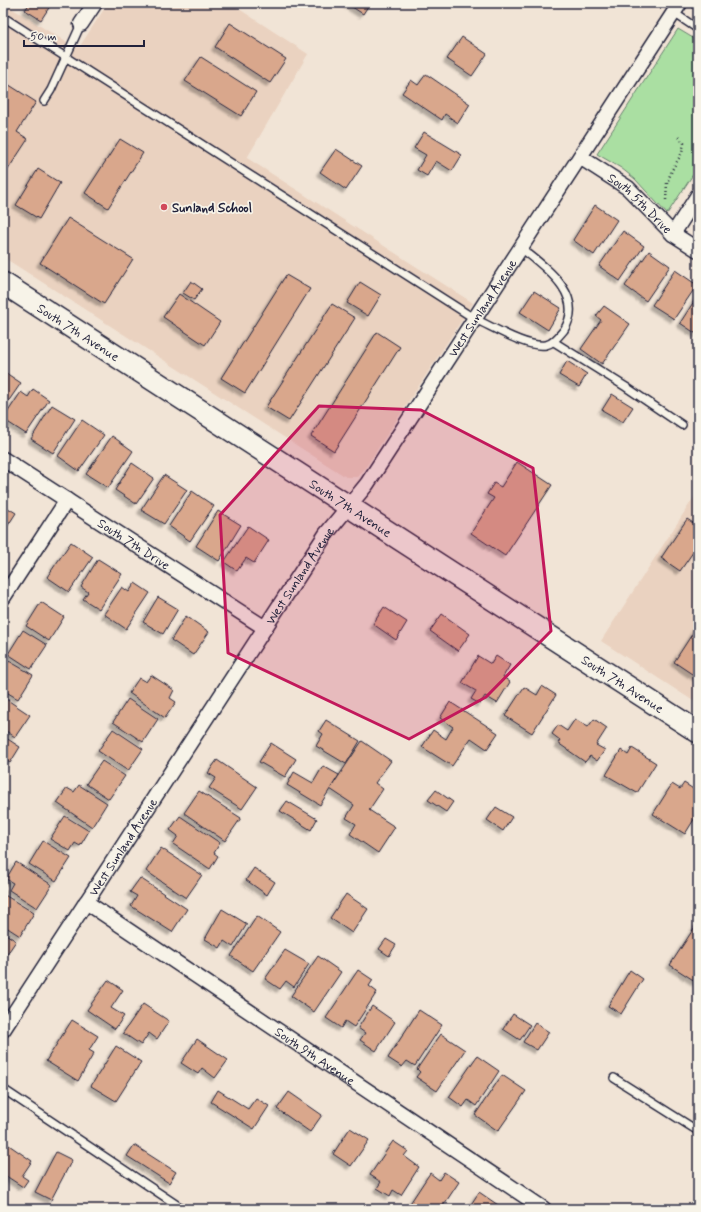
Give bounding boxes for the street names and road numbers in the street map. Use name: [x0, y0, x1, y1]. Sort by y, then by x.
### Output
street label: South 5th Drive: [604, 170, 675, 238]
street label: West Sunland Avenue: [445, 256, 521, 361]
street label: South 7th Avenue: [33, 300, 122, 366]
street label: South 7th Avenue: [305, 476, 394, 542]
street label: South 7th Drive: [94, 515, 173, 574]
street label: West Sunland Avenue: [262, 523, 339, 628]
street label: South 7th Avenue: [578, 652, 667, 718]
street label: West Sunland Avenue: [86, 795, 162, 900]
street label: South 9th Avenue: [271, 1024, 358, 1090]

